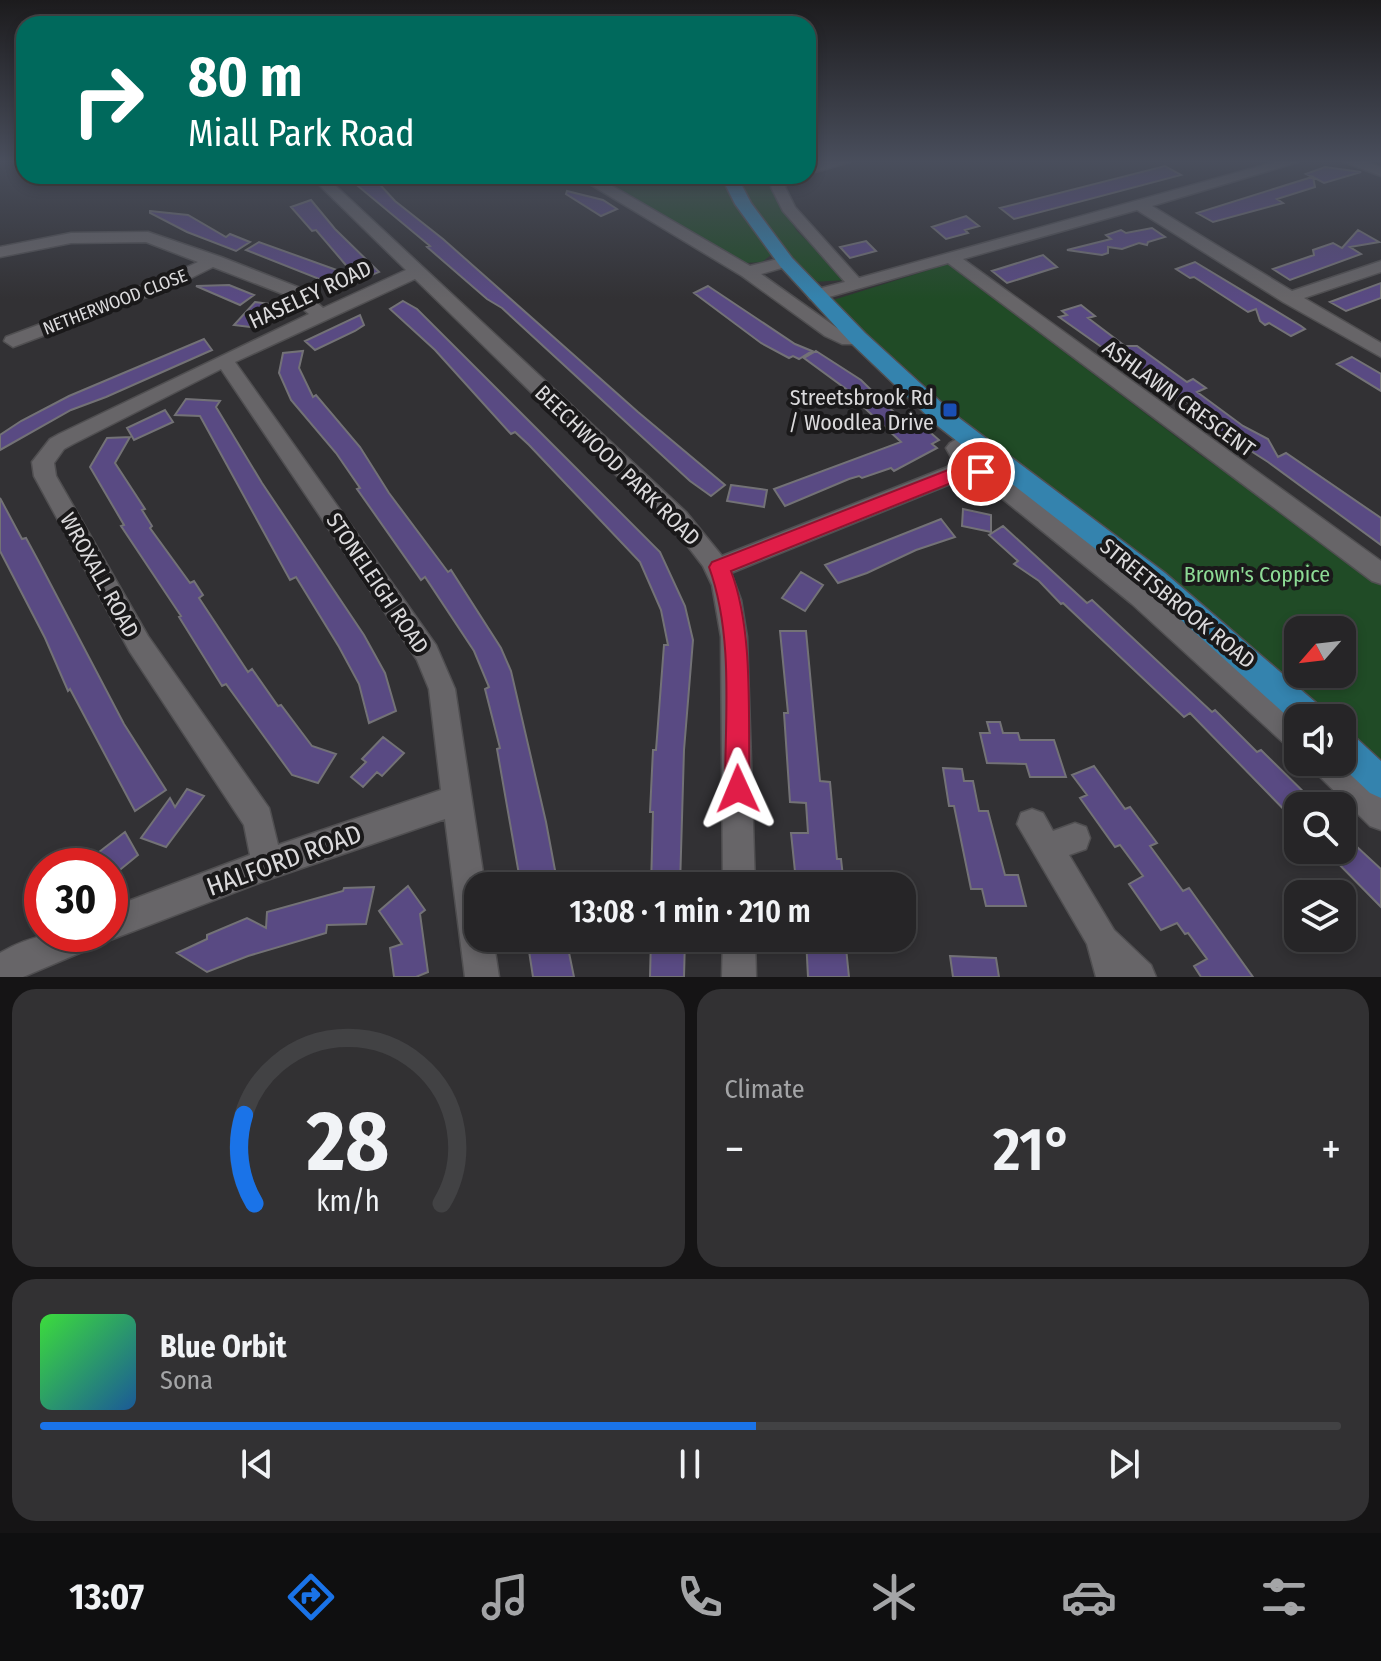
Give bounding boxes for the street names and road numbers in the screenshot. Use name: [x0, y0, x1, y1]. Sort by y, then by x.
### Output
street label: HASELEY ROAD: [245, 254, 376, 335]
street label: NETHERWOOD CLOSE: [40, 264, 190, 340]
street label: ASHLAWN CRESCENT: [1097, 334, 1261, 463]
street label: BEECHWOOD PARK ROAD: [529, 379, 706, 551]
street label: WROXALL ROAD: [54, 508, 145, 642]
street label: STONELEIGH ROAD: [321, 508, 435, 659]
street label: STREETSBROOK ROAD: [1095, 533, 1261, 674]
street label: HALFORD ROAD: [203, 818, 366, 903]

